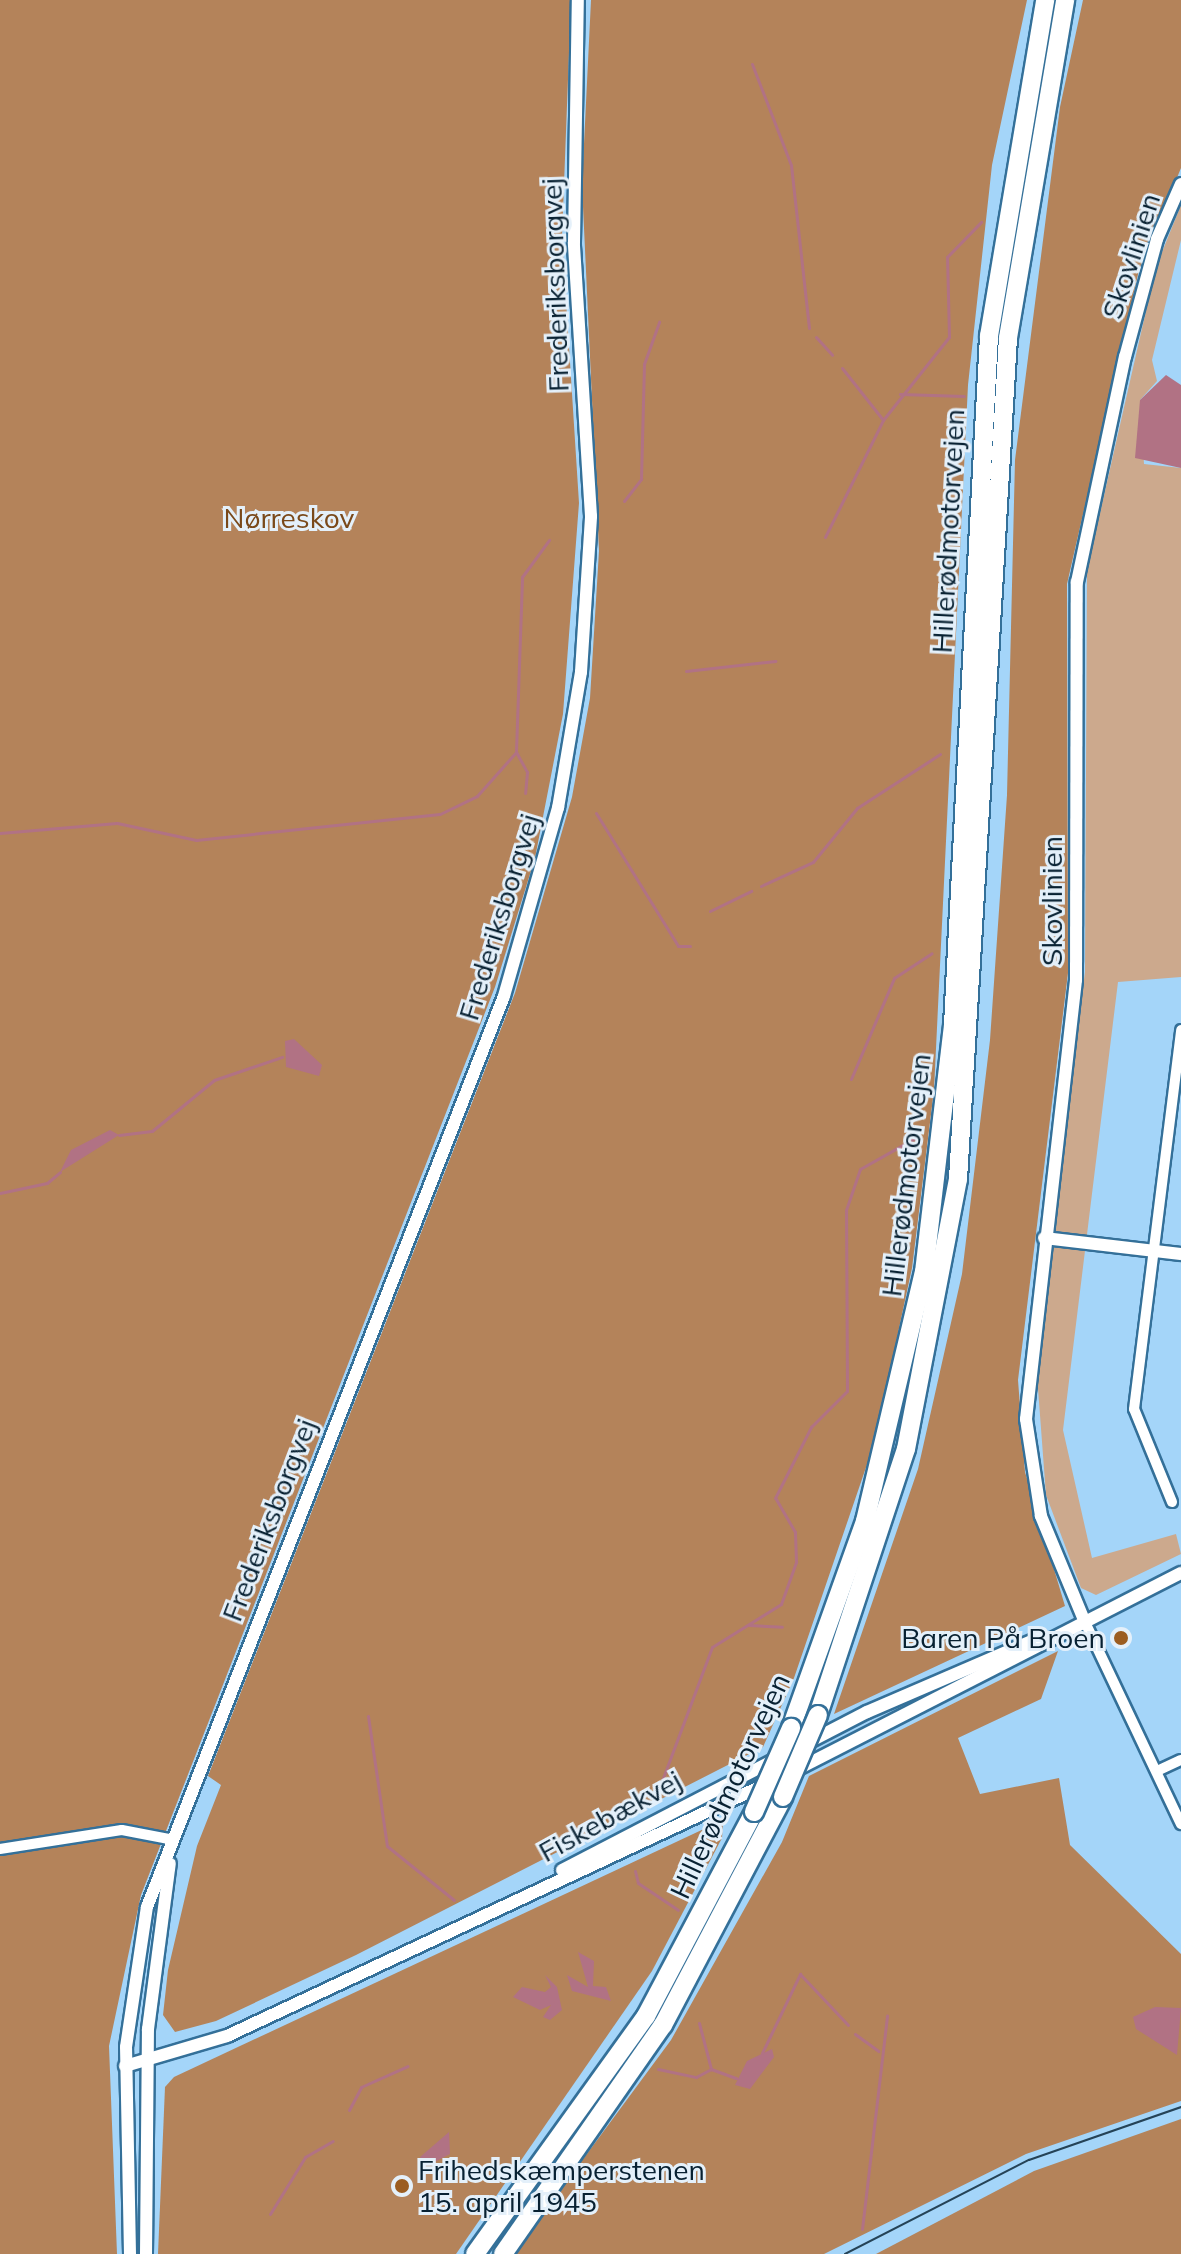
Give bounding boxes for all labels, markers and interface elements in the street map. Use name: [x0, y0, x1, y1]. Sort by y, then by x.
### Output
street label: Frederiksborgvej: [534, 178, 576, 392]
street label: Skovlinien: [1095, 189, 1167, 323]
street label: Hillerødmotorvejen: [925, 408, 971, 654]
park label: Nørreskov: [224, 501, 354, 535]
street label: Frederiksborgvej: [452, 810, 546, 1024]
street label: Skovlinien: [1035, 836, 1069, 966]
street label: Hillerødmotorvejen: [874, 1052, 938, 1298]
street label: Frederiksborgvej: [215, 1414, 323, 1626]
place label: Baren På Broen: [901, 1621, 1105, 1655]
marker: Baren På Broen: [1112, 1629, 1130, 1647]
street label: Hillerødmotorvejen: [663, 1668, 797, 1904]
street label: Fiskebækvej: [533, 1763, 687, 1869]
place label: Frihedskæmperstenen 15. april 1945: [418, 2153, 705, 2219]
marker: Frihedskæmperstenen 15. april 1945: [393, 2177, 411, 2195]

